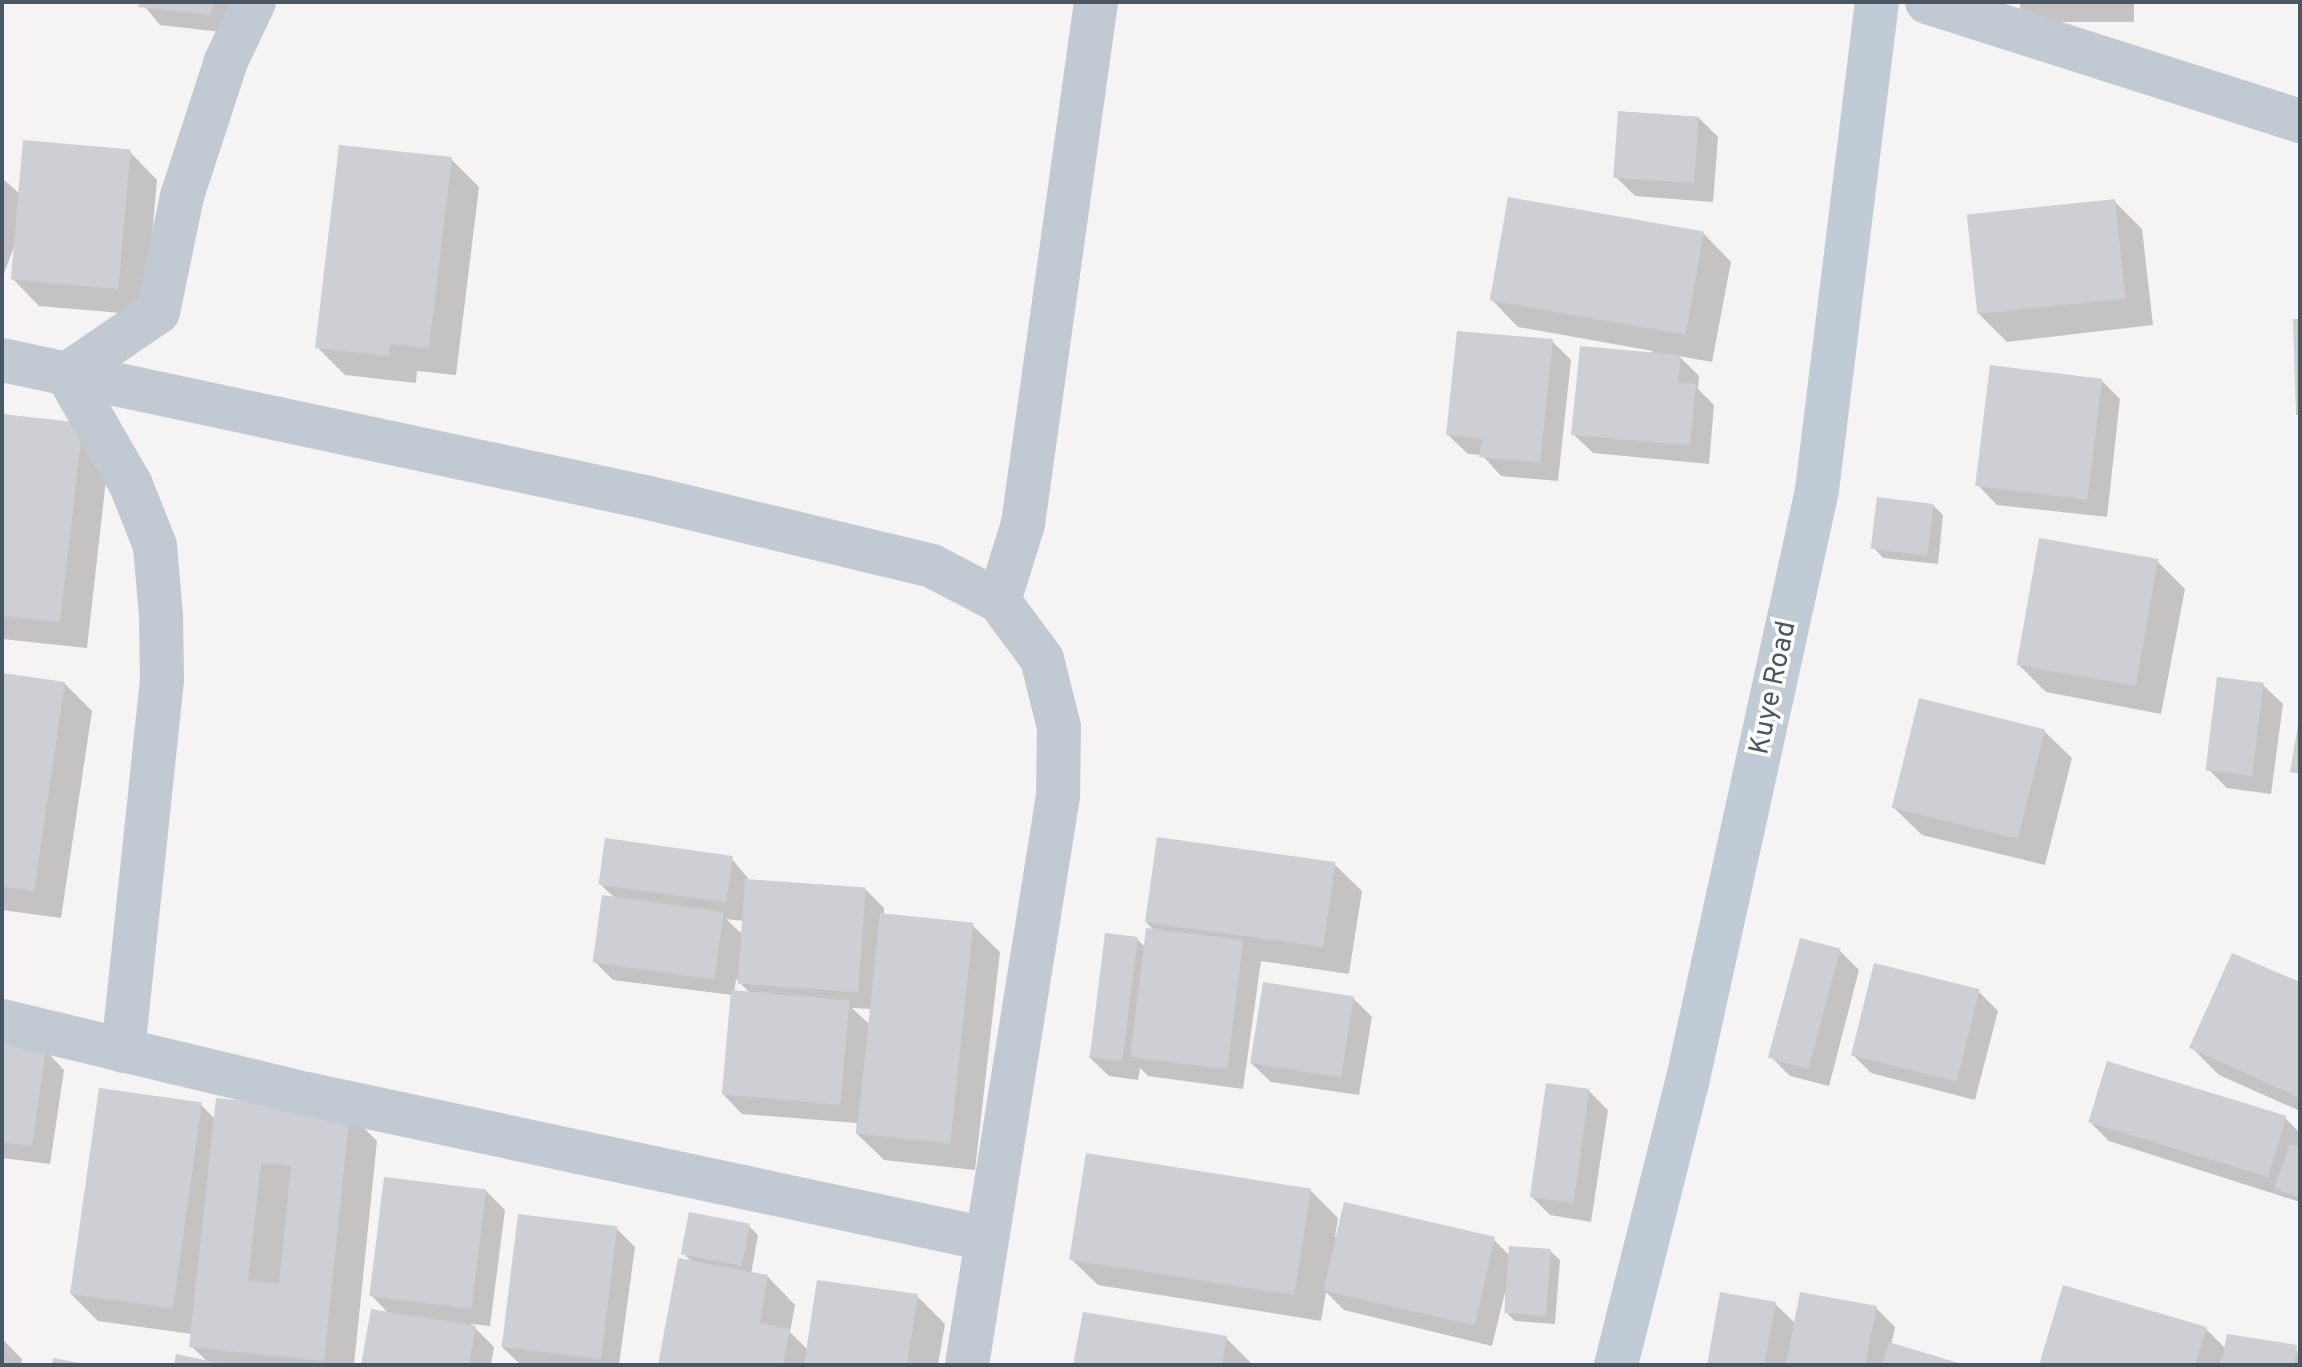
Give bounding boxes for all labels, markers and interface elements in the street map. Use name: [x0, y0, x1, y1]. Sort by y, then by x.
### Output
street label: Kuye Road: [1743, 618, 1805, 758]

